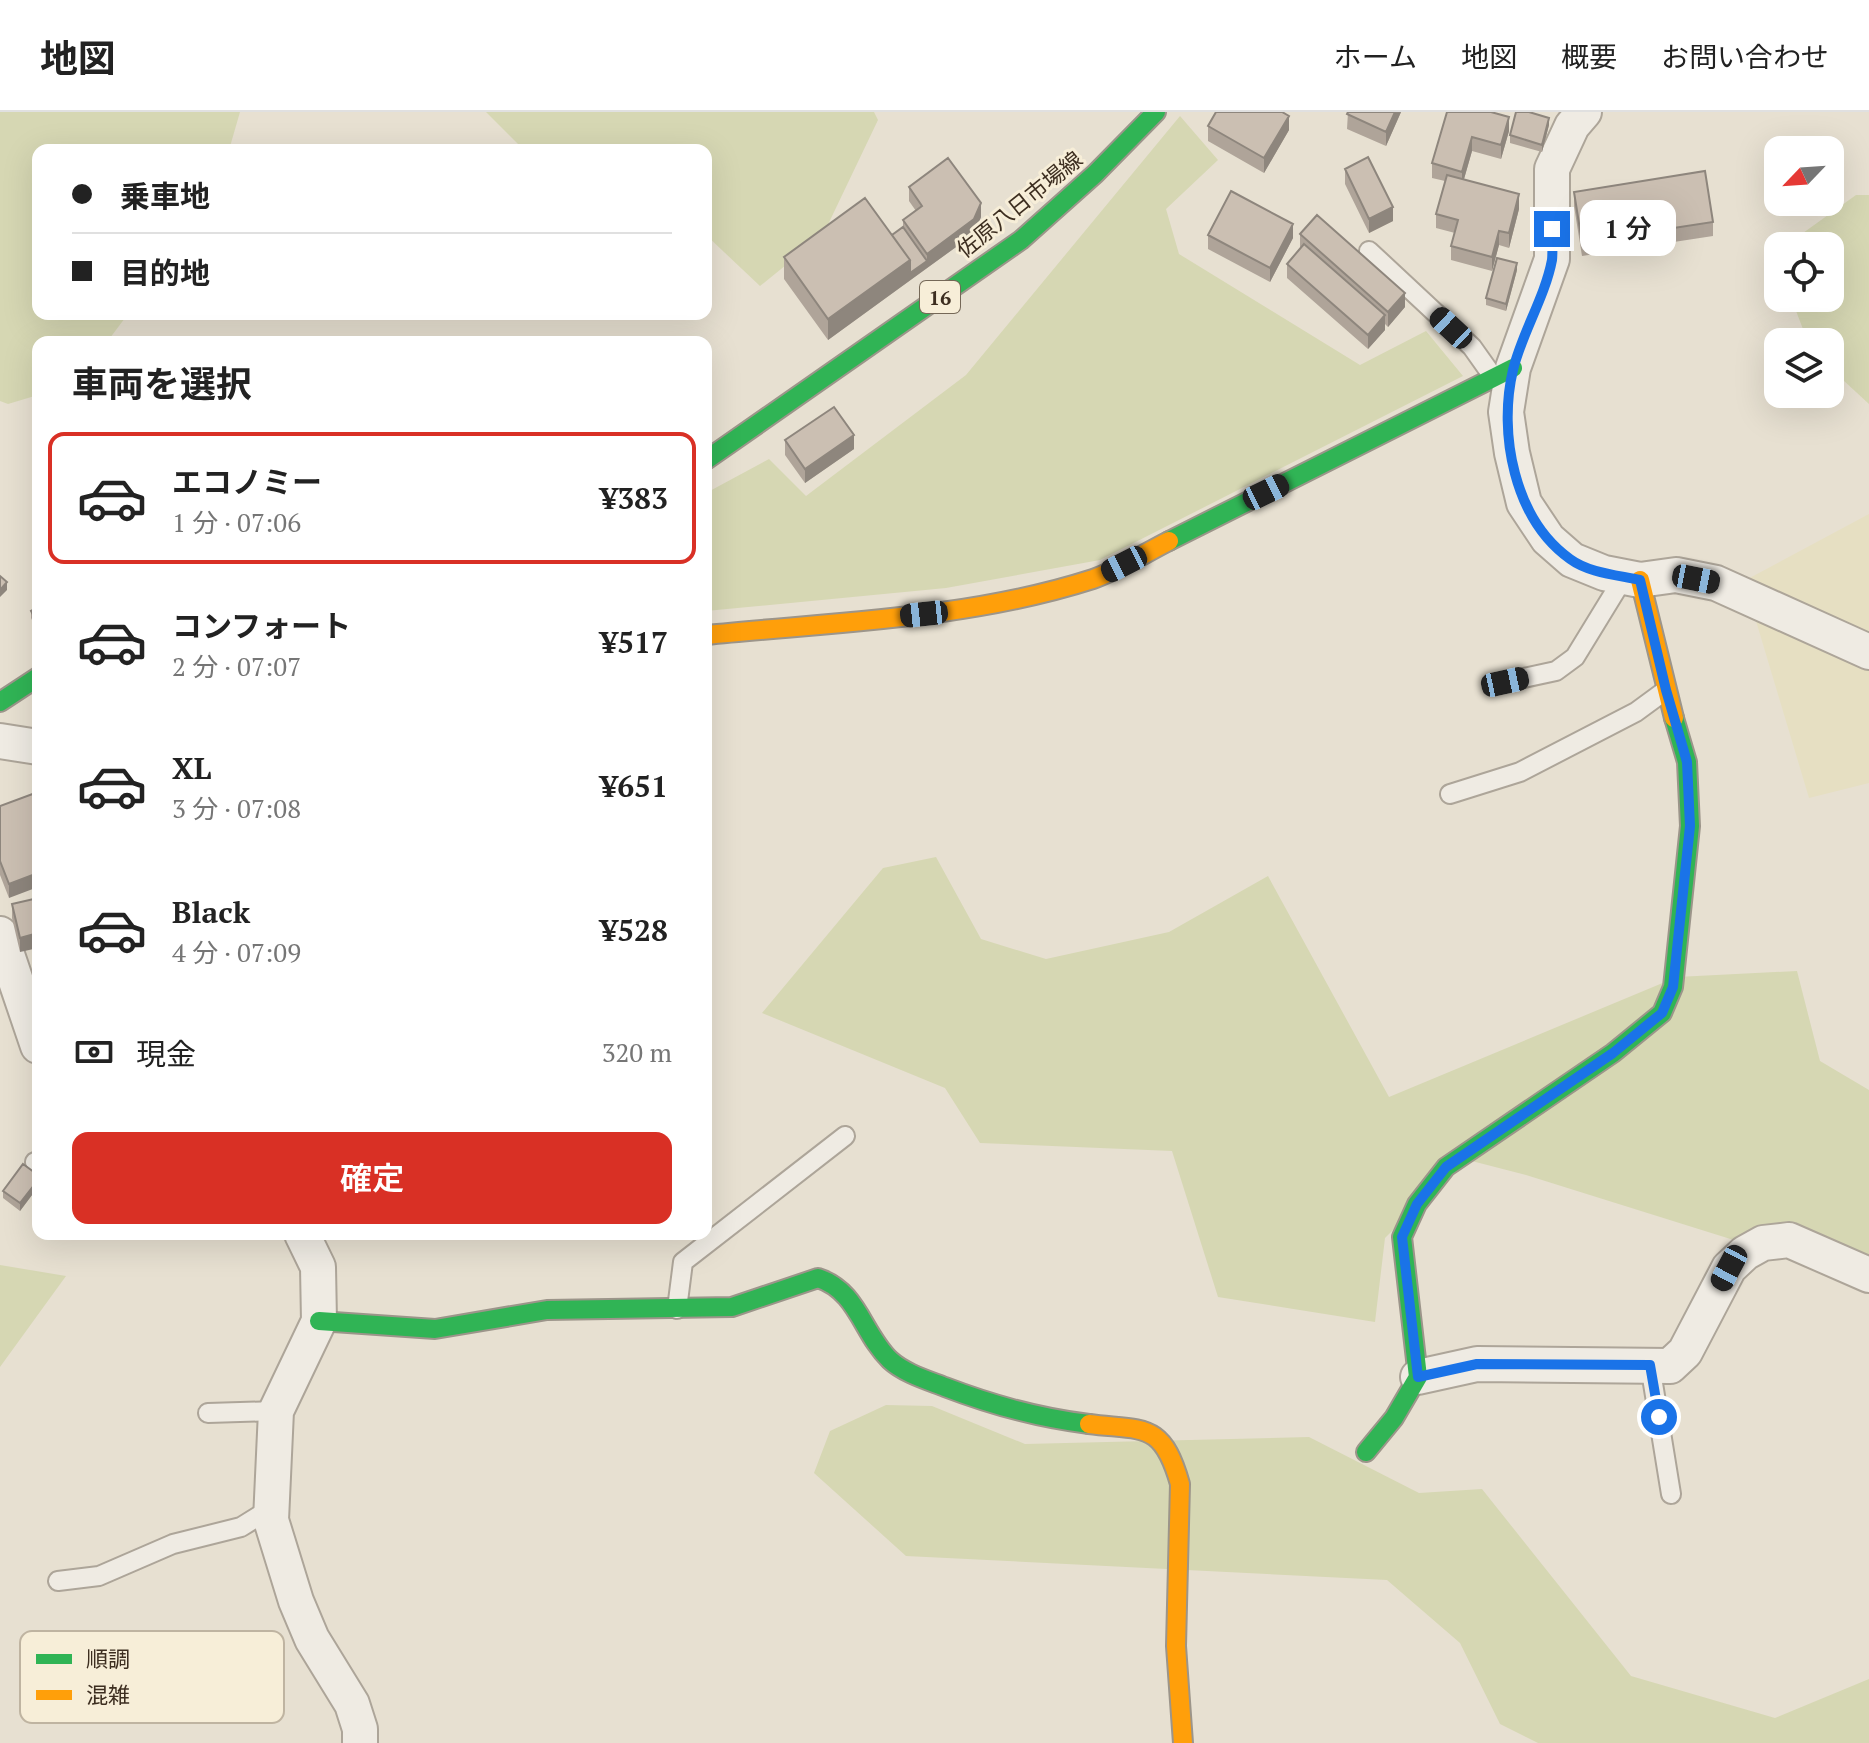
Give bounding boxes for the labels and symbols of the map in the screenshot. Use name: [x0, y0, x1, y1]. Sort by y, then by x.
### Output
north arrow: [1764, 136, 1844, 216]
street label: 佐原八日市場線: [950, 144, 1088, 264]
callout: 1 分: [1580, 201, 1676, 257]
route end: [1534, 211, 1570, 247]
road number: 16: [920, 281, 960, 313]
car: [1425, 303, 1477, 353]
car: [1239, 471, 1293, 513]
car: [1097, 542, 1151, 586]
car: [1670, 563, 1722, 595]
car: [899, 600, 949, 628]
car: [1479, 665, 1531, 699]
car: [1707, 1241, 1751, 1295]
route start: [1641, 1399, 1677, 1435]
legend: [20, 1631, 284, 1723]
text: 順調: [86, 1644, 130, 1673]
text: 混雑: [86, 1680, 130, 1709]

